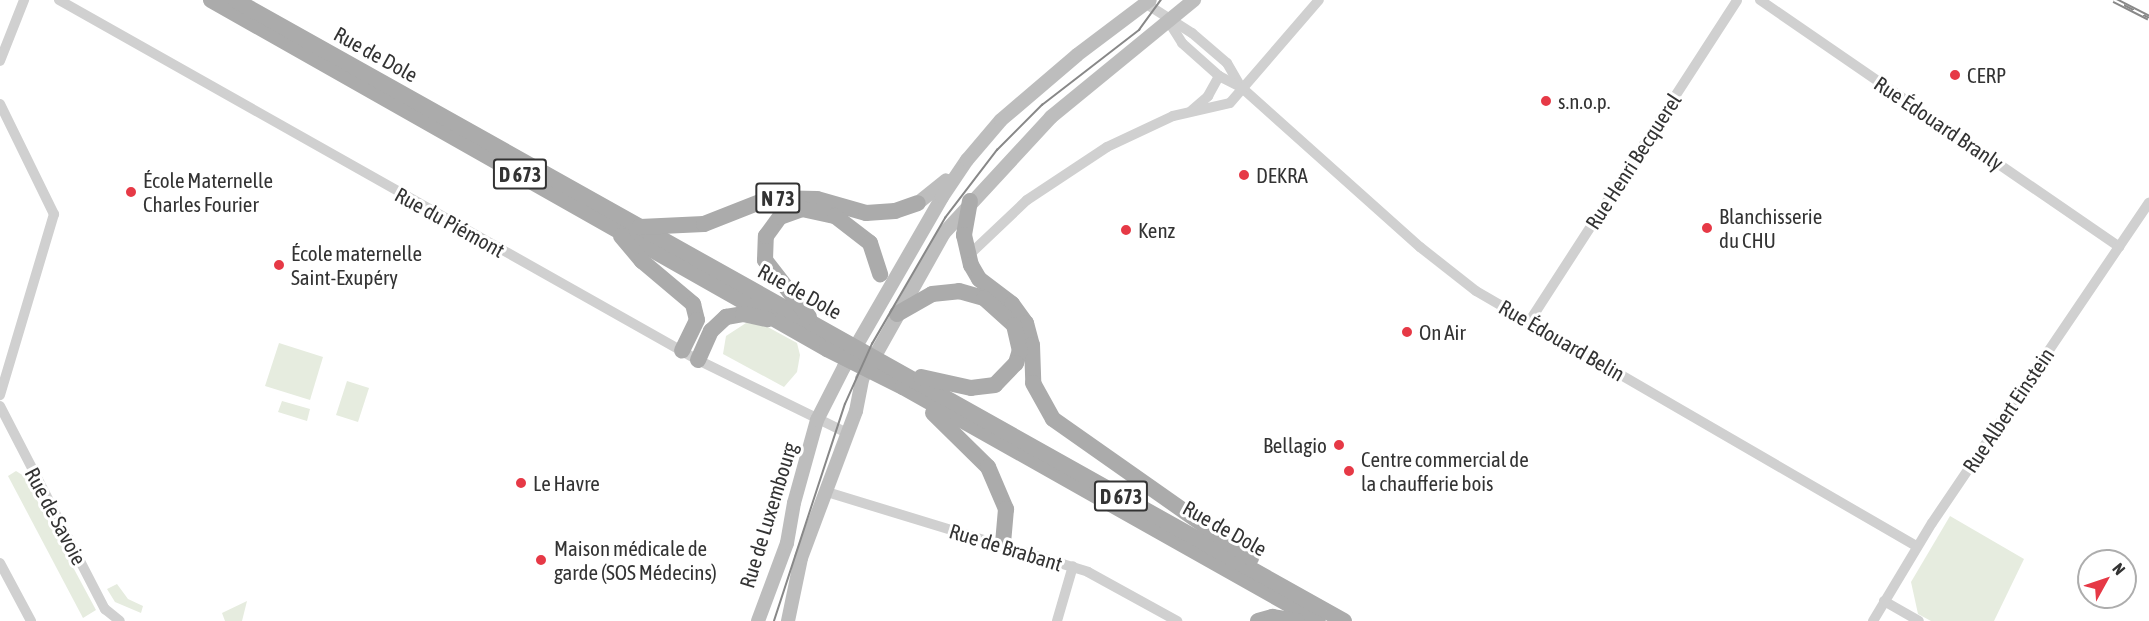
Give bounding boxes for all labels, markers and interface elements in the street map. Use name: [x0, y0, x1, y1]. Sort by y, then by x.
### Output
street label: Rue de Dole: [330, 21, 422, 87]
place label: CERP: [1967, 62, 2006, 88]
marker: CERP: [1948, 68, 1962, 82]
street label: Rue Édouard Branly: [1870, 70, 2008, 176]
place label: s.n.o.p.: [1558, 88, 1610, 114]
street label: Rue Henri Becquerel: [1580, 88, 1686, 234]
marker: s.n.o.p.: [1539, 94, 1553, 108]
road number: D 673: [492, 157, 548, 191]
place label: DEKRA: [1256, 162, 1308, 188]
place label: École Maternelle Charles Fourier: [143, 167, 273, 217]
marker: DEKRA: [1237, 168, 1251, 182]
road number: N 73: [754, 181, 802, 215]
street label: Rue du Piémont: [391, 182, 509, 262]
marker: École Maternelle Charles Fourier: [124, 185, 138, 199]
place label: Blanchisserie du CHU: [1719, 203, 1822, 253]
place label: Kenz: [1138, 217, 1175, 243]
marker: Blanchisserie du CHU: [1700, 221, 1714, 235]
marker: Kenz: [1119, 223, 1133, 237]
place label: École maternelle Saint-Exupéry: [291, 240, 422, 290]
marker: École maternelle Saint-Exupéry: [272, 258, 286, 272]
street label: Rue de Dole: [754, 258, 846, 324]
street label: Rue Édouard Belin: [1495, 294, 1629, 386]
place label: On Air: [1419, 319, 1466, 345]
marker: On Air: [1400, 325, 1414, 339]
street label: Rue Albert Einstein: [1957, 343, 2059, 477]
place label: Bellagio: [1263, 432, 1327, 458]
marker: Bellagio: [1332, 438, 1346, 452]
street label: Rue de Luxembourg: [734, 439, 802, 591]
place label: Centre commercial de la chaufferie bois: [1361, 446, 1529, 496]
street label: Rue de Savoie: [20, 463, 92, 569]
marker: Centre commercial de la chaufferie bois: [1342, 464, 1356, 478]
place label: Le Havre: [533, 470, 600, 496]
marker: Le Havre: [514, 476, 528, 490]
road number: D 673: [1092, 479, 1150, 513]
street label: Rue de Dole: [1179, 495, 1271, 561]
street label: Rue de Brabant: [946, 518, 1066, 576]
place label: Maison médicale de garde (SOS Médecins): [554, 535, 717, 585]
north arrow: [2077, 549, 2137, 609]
marker: Maison médicale de garde (SOS Médecins): [532, 551, 550, 569]
text: N: [2109, 559, 2129, 578]

